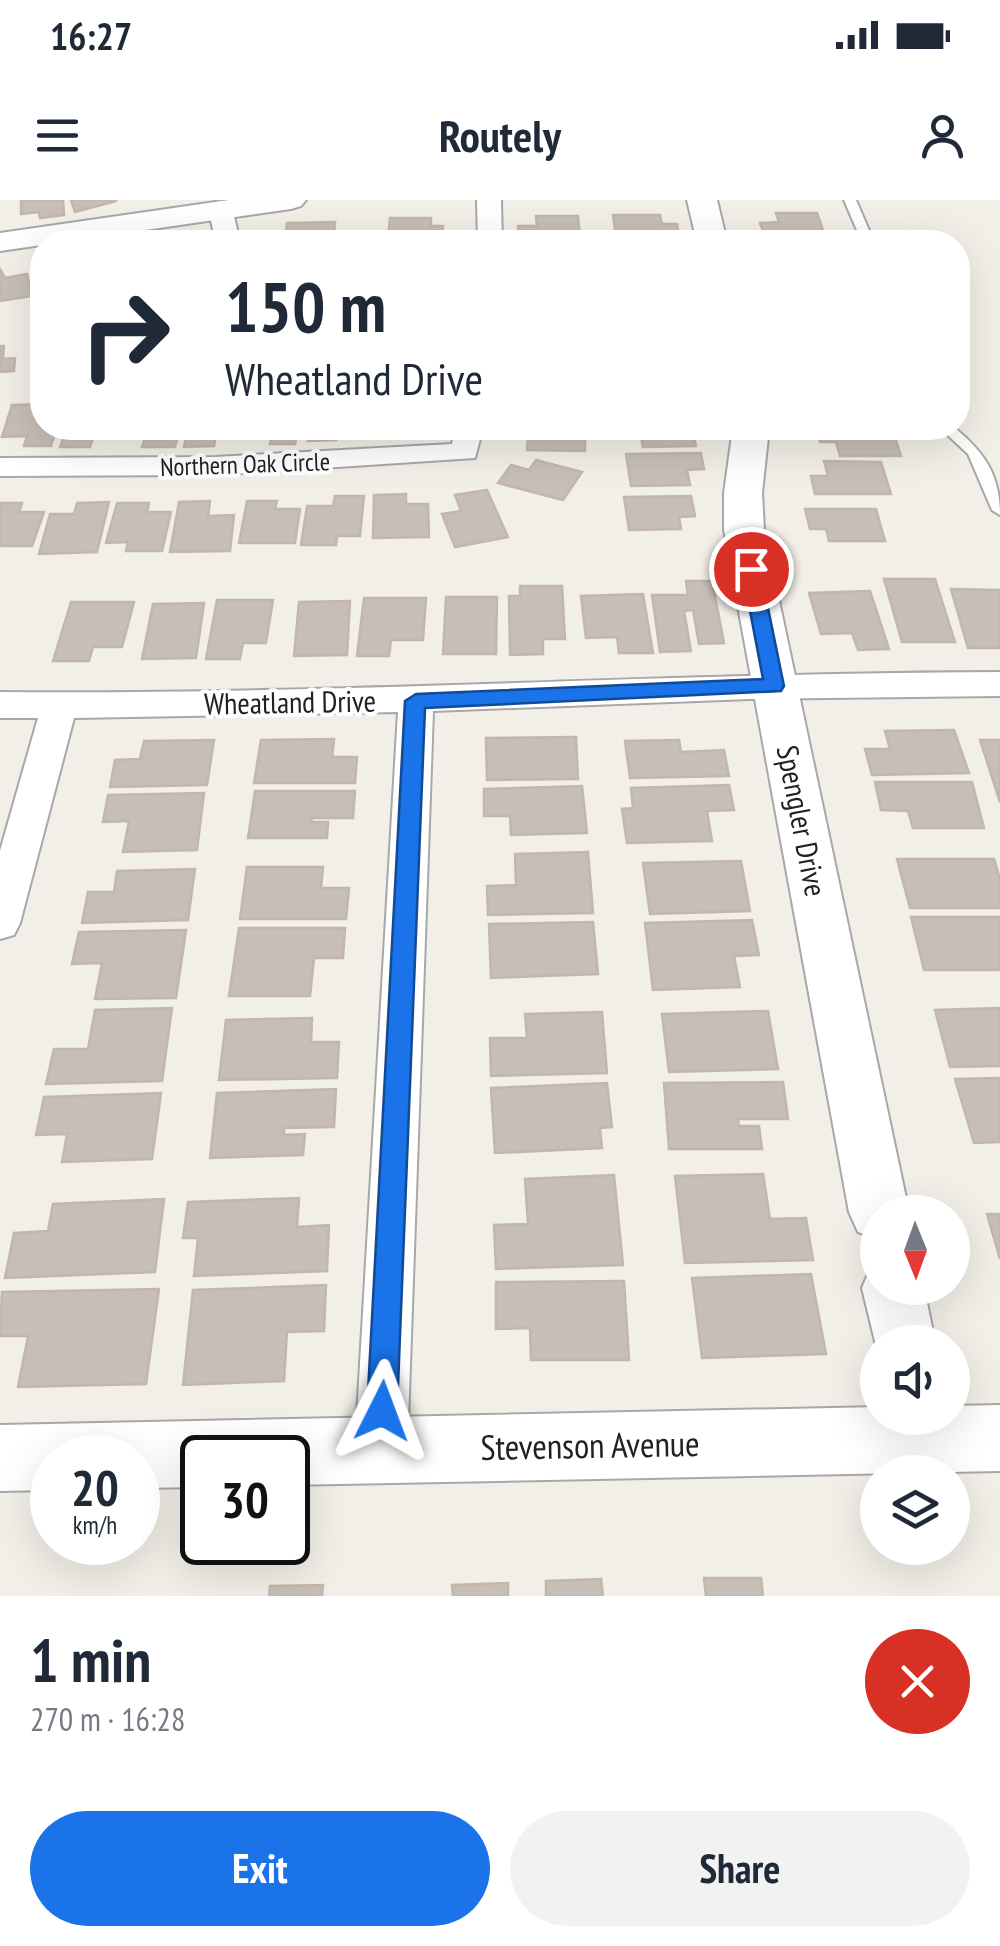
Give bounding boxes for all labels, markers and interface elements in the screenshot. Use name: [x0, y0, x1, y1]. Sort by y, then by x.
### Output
text: 16:27: [50, 11, 132, 60]
text: Routely: [439, 106, 561, 164]
icon: menu: [30, 108, 85, 163]
icon: person: [915, 108, 970, 163]
text: 150 m: [225, 261, 386, 351]
icon: right: [60, 270, 190, 400]
text: Wheatland Drive: [225, 349, 483, 407]
street label: Northern Oak Circle: [160, 445, 330, 483]
pin: [709, 527, 794, 612]
icon: arrive: [724, 542, 779, 597]
street label: Wheatland Drive: [204, 681, 376, 722]
street label: Spengler Drive: [769, 742, 836, 899]
north arrow: [860, 1195, 970, 1305]
map controls: [860, 1195, 970, 1565]
button: sound: [860, 1325, 970, 1435]
position arrow: [330, 1359, 434, 1463]
street label: Stevenson Avenue: [480, 1420, 700, 1470]
speed limit sign: 30: [180, 1435, 310, 1565]
text: 20: [71, 1455, 119, 1520]
button: layers: [860, 1455, 970, 1565]
text: km/h: [73, 1509, 117, 1541]
text: 1 min: [30, 1621, 151, 1699]
button: close: [865, 1629, 970, 1734]
text: 270 m · 16:28: [30, 1698, 185, 1740]
button: Exit: [30, 1811, 490, 1926]
button: Share: [510, 1811, 970, 1926]

